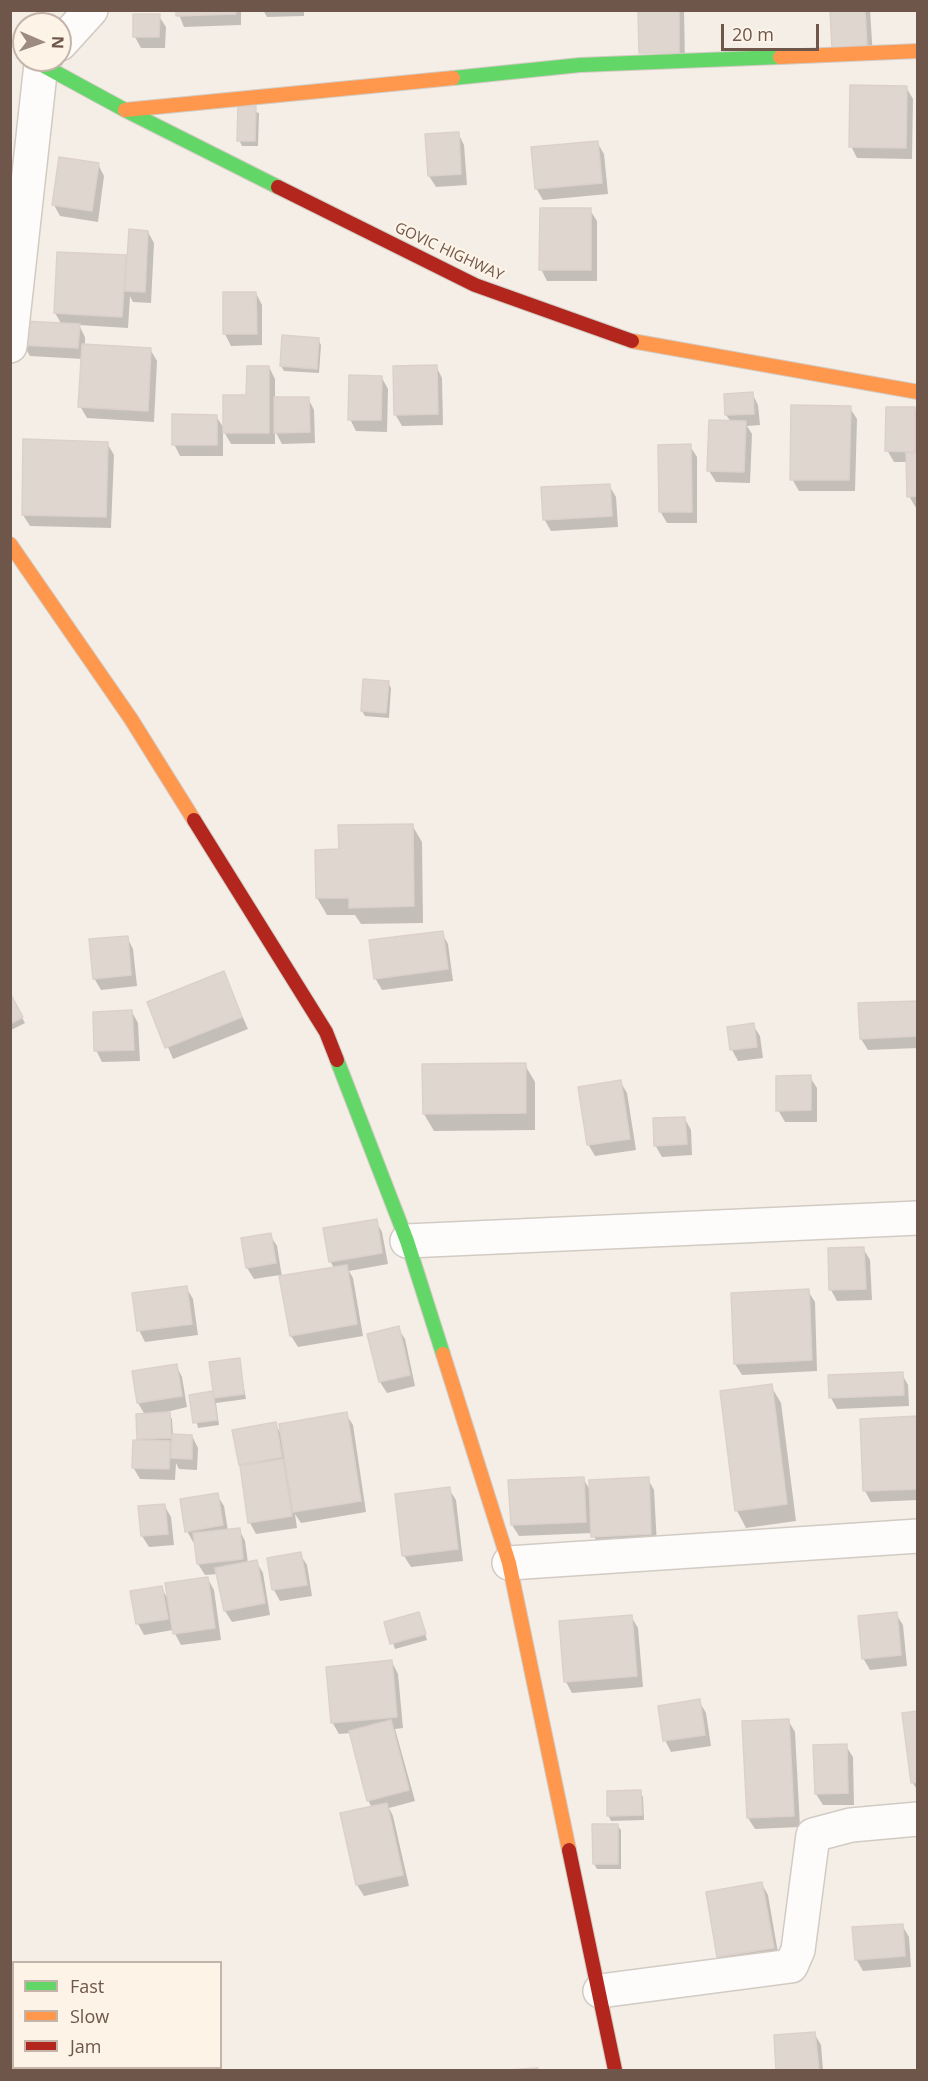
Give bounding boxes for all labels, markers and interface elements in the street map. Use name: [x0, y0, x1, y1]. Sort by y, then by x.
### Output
north arrow: [12, 12, 72, 72]
scale bar: [724, 12, 822, 50]
text: 20 m: [732, 22, 774, 46]
text: N: [47, 36, 69, 49]
street label: GOVIC HIGHWAY: [392, 219, 506, 285]
legend: [12, 1961, 222, 2069]
text: Fast: [70, 1974, 104, 1998]
text: Slow: [70, 2004, 109, 2028]
text: Jam: [70, 2034, 102, 2058]

